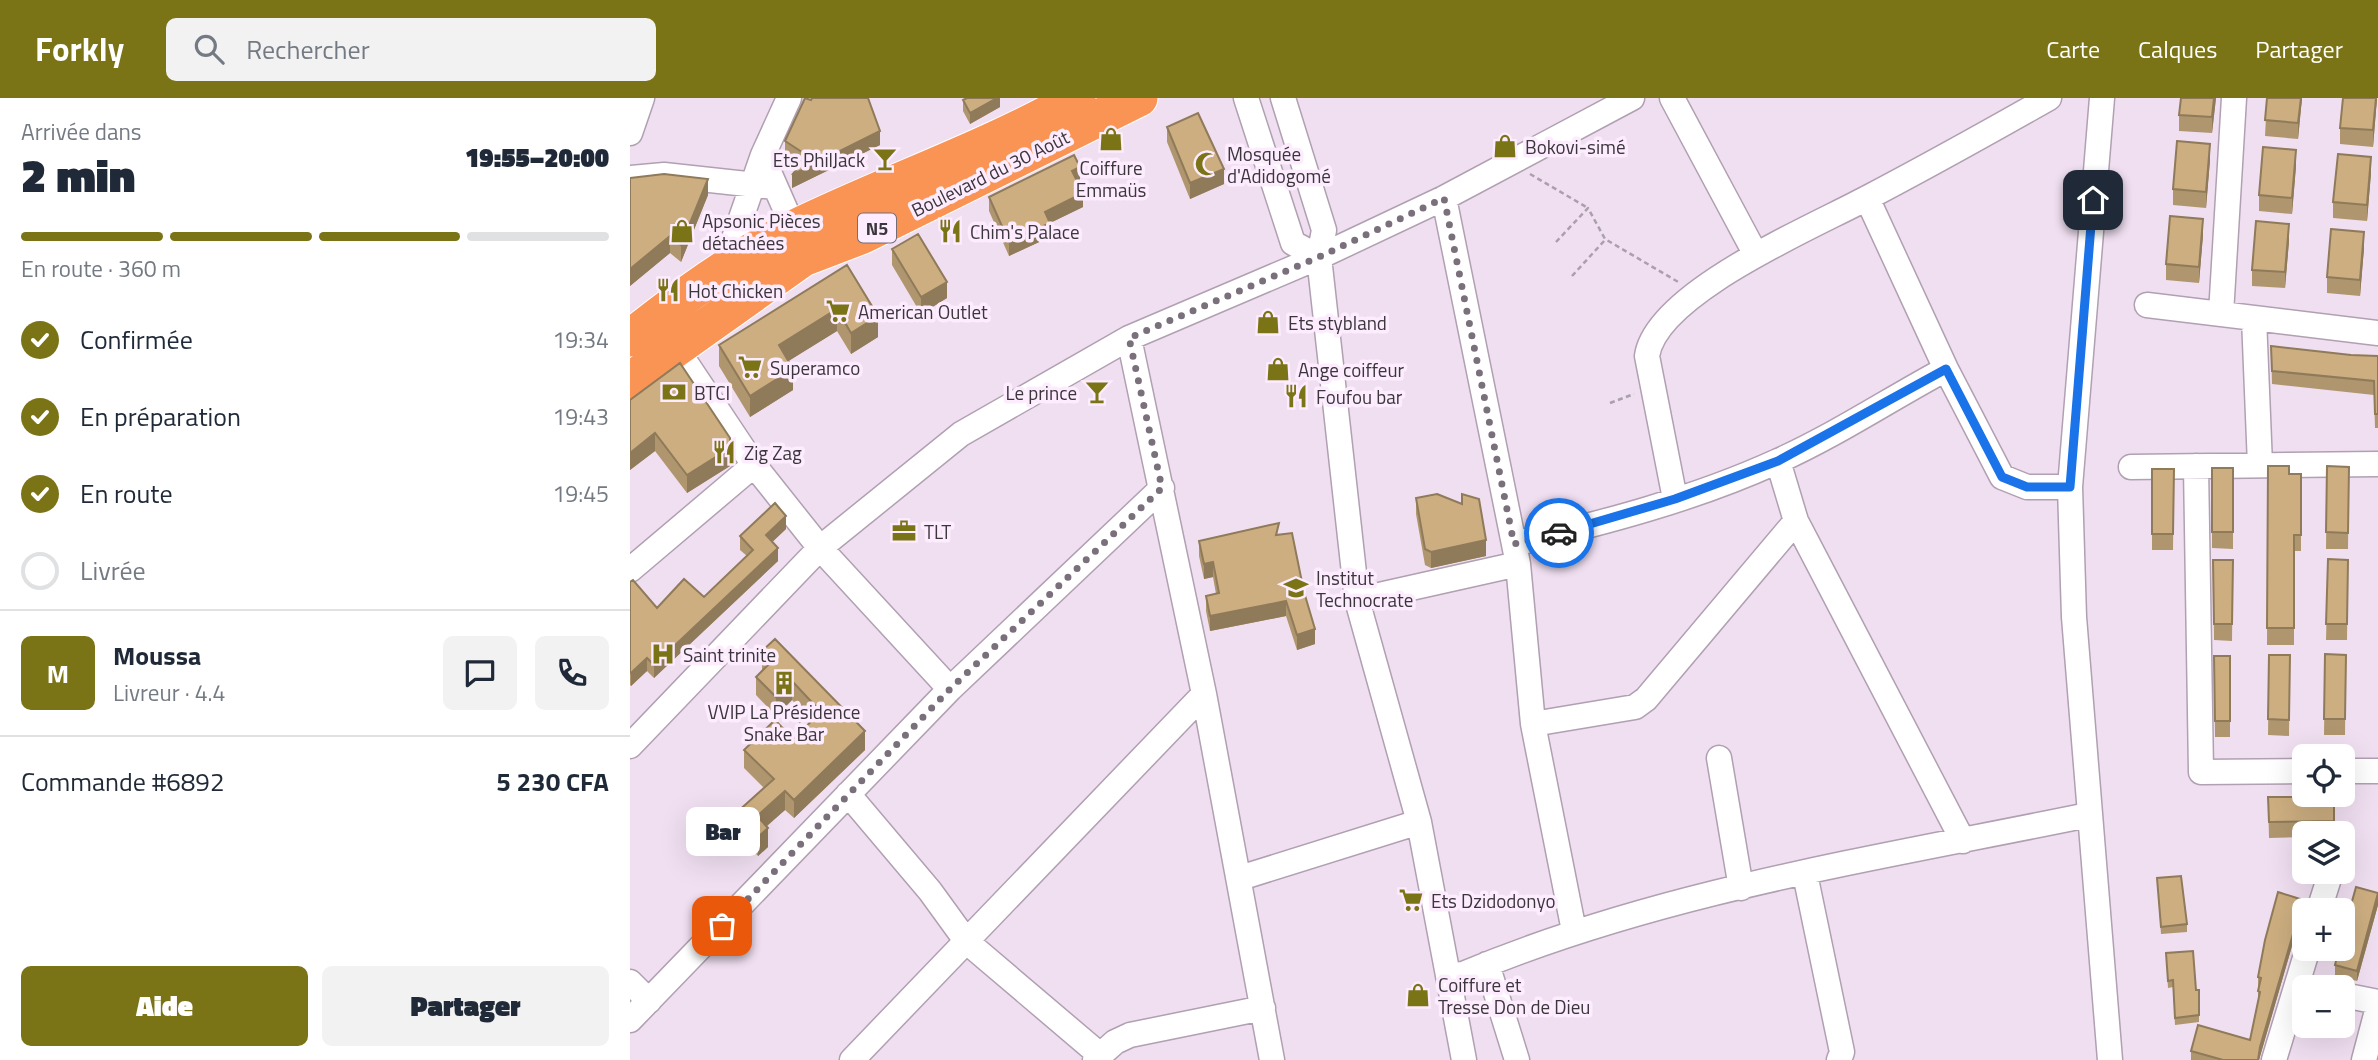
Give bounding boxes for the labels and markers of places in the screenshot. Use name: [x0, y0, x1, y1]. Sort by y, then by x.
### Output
shop icon: Coiffure Emmaüs: [1097, 125, 1125, 153]
shop icon: Bokovi-simé: [1491, 132, 1519, 160]
place label: Bokovi-simé: [1525, 132, 1626, 161]
place label: Mosquée d'Adidogomé: [1227, 139, 1331, 190]
place label: Ets PhilJack: [773, 145, 865, 174]
bar icon: Ets PhilJack: [871, 145, 899, 173]
mosque icon: Mosquée d'Adidogomé: [1193, 150, 1221, 178]
place label: Coiffure Emmaüs: [1076, 153, 1147, 204]
pin: [2063, 170, 2123, 230]
place label: Apsonic Pièces détachées: [702, 206, 821, 257]
shop icon: Apsonic Pièces détachées: [668, 217, 696, 245]
restaurant icon: Chim's Palace: [936, 217, 964, 245]
place label: Chim's Palace: [970, 217, 1080, 246]
restaurant icon: Hot Chicken: [654, 276, 682, 304]
place label: Hot Chicken: [688, 276, 783, 305]
supermarket icon: American Outlet: [824, 297, 852, 325]
place label: American Outlet: [858, 297, 988, 326]
shop icon: Ets stybland: [1254, 308, 1282, 336]
place label: Ets stybland: [1288, 308, 1387, 337]
supermarket icon: Superamco: [736, 353, 764, 381]
place label: Superamco: [770, 353, 860, 382]
shop icon: Ange coiffeur: [1264, 355, 1292, 383]
place label: Ange coiffeur: [1298, 355, 1405, 384]
bank icon: BTCI: [660, 378, 688, 406]
place label: BTCI: [694, 378, 730, 407]
place label: Le prince: [1006, 378, 1077, 407]
bar icon: Le prince: [1083, 378, 1111, 406]
restaurant icon: Foufou bar: [1282, 382, 1310, 410]
place label: Foufou bar: [1316, 382, 1403, 411]
restaurant icon: Zig Zag: [710, 438, 738, 466]
place label: Zig Zag: [744, 438, 802, 467]
office icon: TLT: [890, 517, 918, 545]
place label: TLT: [924, 517, 951, 546]
place label: Institut Technocrate: [1316, 563, 1413, 614]
school or university icon: Institut Technocrate: [1282, 574, 1310, 602]
hospital icon: Saint trinite: [649, 640, 677, 668]
place label: Saint trinite: [683, 640, 776, 669]
building icon: VVIP La Présidence Snake Bar: [770, 669, 798, 697]
place label: VVIP La Présidence Snake Bar: [708, 697, 860, 748]
callout: Bar: [685, 807, 759, 856]
supermarket icon: Ets Dzidodonyo: [1397, 886, 1425, 914]
place label: Ets Dzidodonyo: [1431, 886, 1555, 915]
pin: [692, 896, 752, 956]
place label: Coiffure et Tresse Don de Dieu: [1438, 970, 1590, 1021]
shop icon: Coiffure et Tresse Don de Dieu: [1404, 981, 1432, 1009]

